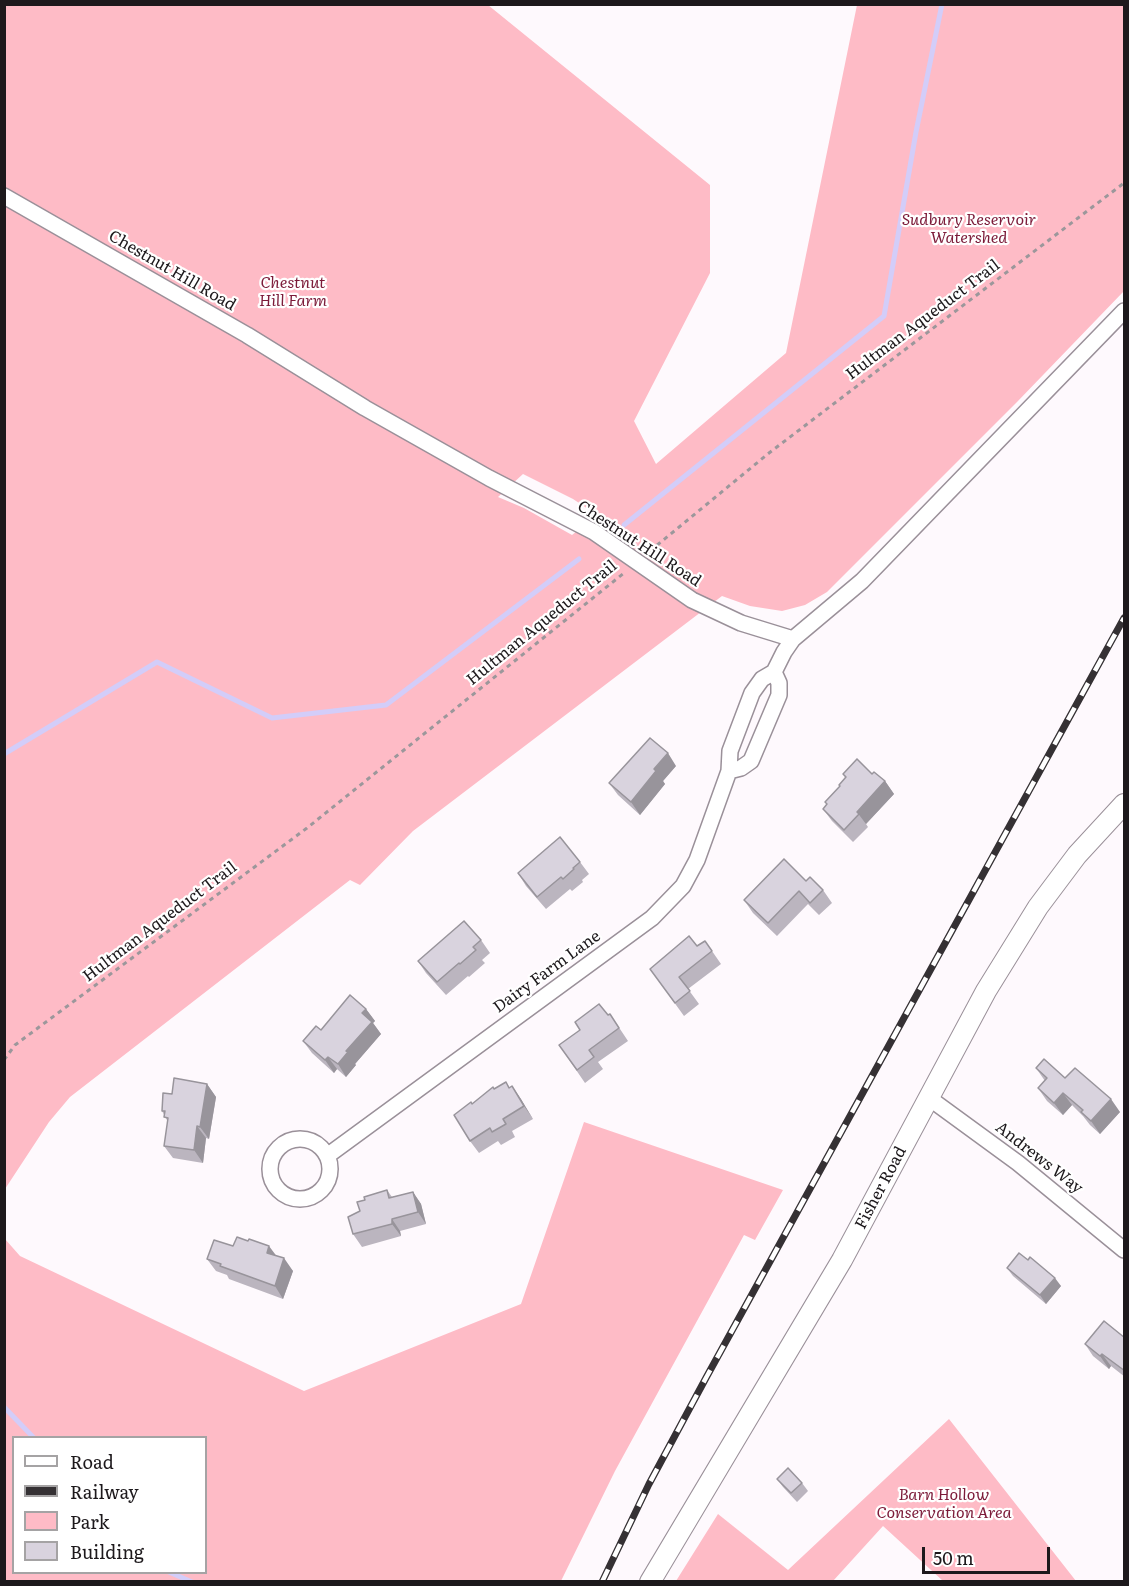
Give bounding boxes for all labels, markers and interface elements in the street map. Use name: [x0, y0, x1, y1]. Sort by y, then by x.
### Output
park label: Sudbury Reservoir Watershed: [902, 210, 1036, 248]
street label: Chestnut Hill Road: [105, 227, 239, 315]
street label: Hultman Aqueduct Trail: [842, 256, 1004, 384]
park label: Chestnut Hill Farm: [259, 273, 327, 311]
street label: Chestnut Hill Road: [573, 497, 705, 591]
street label: Hultman Aqueduct Trail: [463, 557, 621, 689]
street label: Hultman Aqueduct Trail: [79, 858, 241, 986]
street label: Dairy Farm Lane: [490, 927, 604, 1017]
street label: Andrews Way: [992, 1118, 1086, 1198]
street label: Fisher Road: [851, 1144, 911, 1232]
legend: [12, 1436, 207, 1574]
text: Road: [70, 1448, 114, 1475]
text: Railway: [70, 1478, 139, 1505]
park label: Barn Hollow Conservation Area: [876, 1485, 1012, 1523]
text: Park: [70, 1508, 109, 1535]
scale bar: [925, 1535, 1052, 1573]
text: Building: [70, 1538, 144, 1565]
text: 50 m: [933, 1544, 974, 1571]

